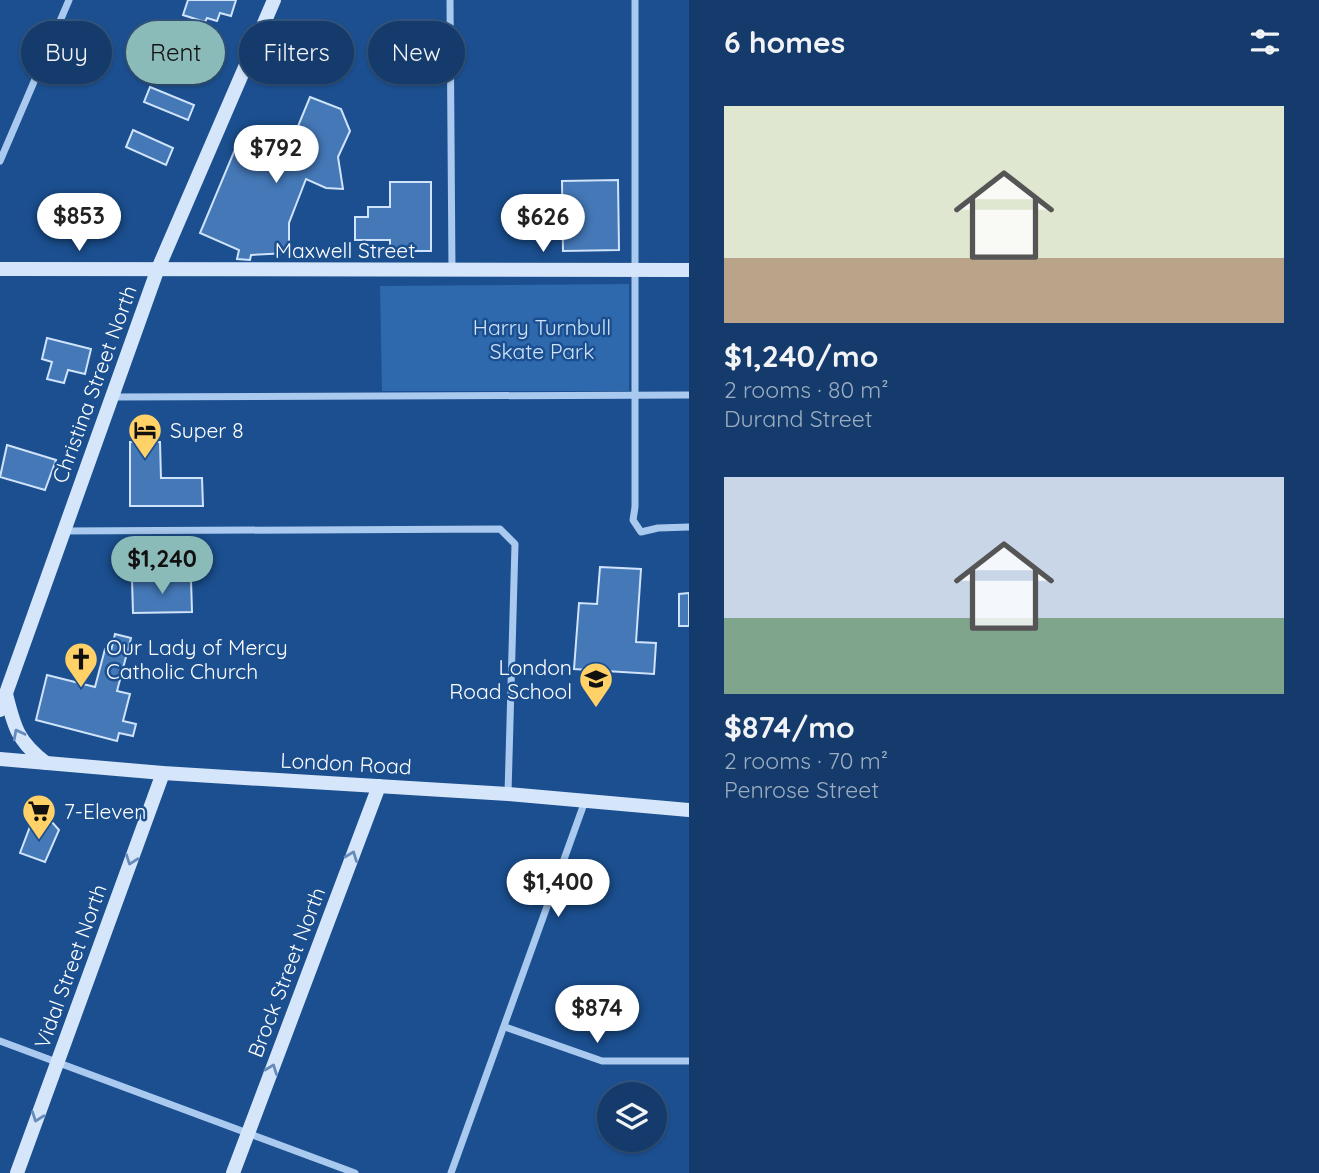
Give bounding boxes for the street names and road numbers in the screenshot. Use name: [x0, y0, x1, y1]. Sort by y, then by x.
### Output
street label: Maxwell Street: [275, 237, 415, 263]
street label: Christina Street North: [46, 282, 142, 486]
street label: London Road: [280, 747, 412, 779]
street label: Vidal Street North: [28, 880, 112, 1052]
street label: Brock Street North: [242, 883, 330, 1061]

